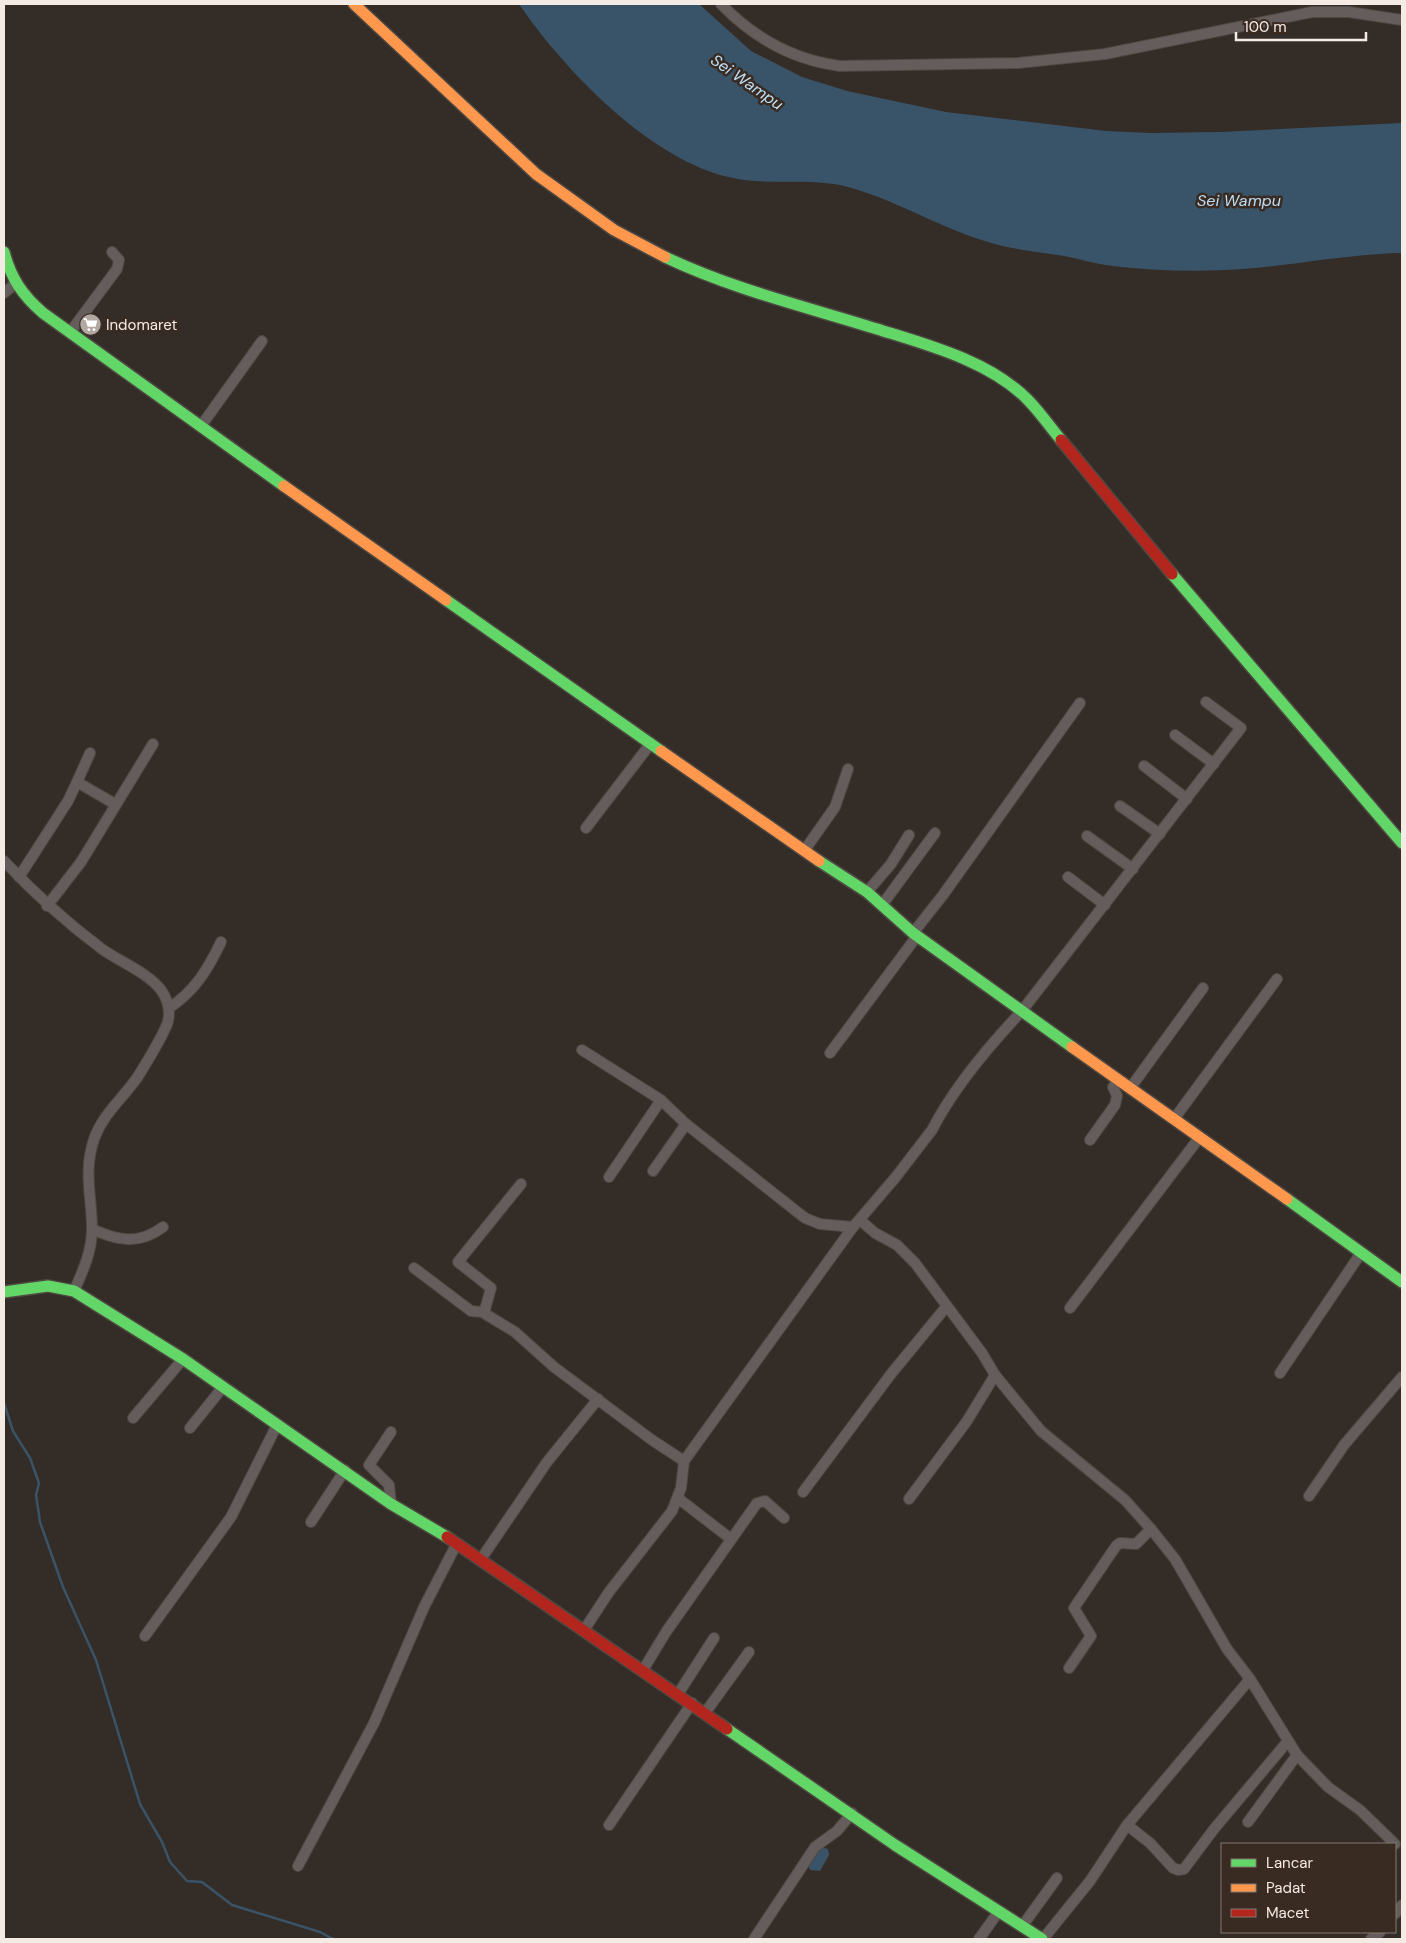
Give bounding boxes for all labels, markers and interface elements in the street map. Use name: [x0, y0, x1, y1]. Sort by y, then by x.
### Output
scale bar: [1236, 10, 1366, 42]
text: 100 m: [1244, 17, 1287, 37]
water label: Sei Wampu: [707, 49, 787, 115]
water label: Sei Wampu: [1197, 190, 1281, 211]
supermarket icon: Indomaret: [78, 313, 102, 337]
place label: Indomaret: [106, 315, 177, 335]
legend: [1221, 1843, 1396, 1933]
text: Lancar: [1266, 1853, 1313, 1873]
text: Padat: [1266, 1878, 1306, 1898]
text: Macet: [1266, 1903, 1310, 1923]

